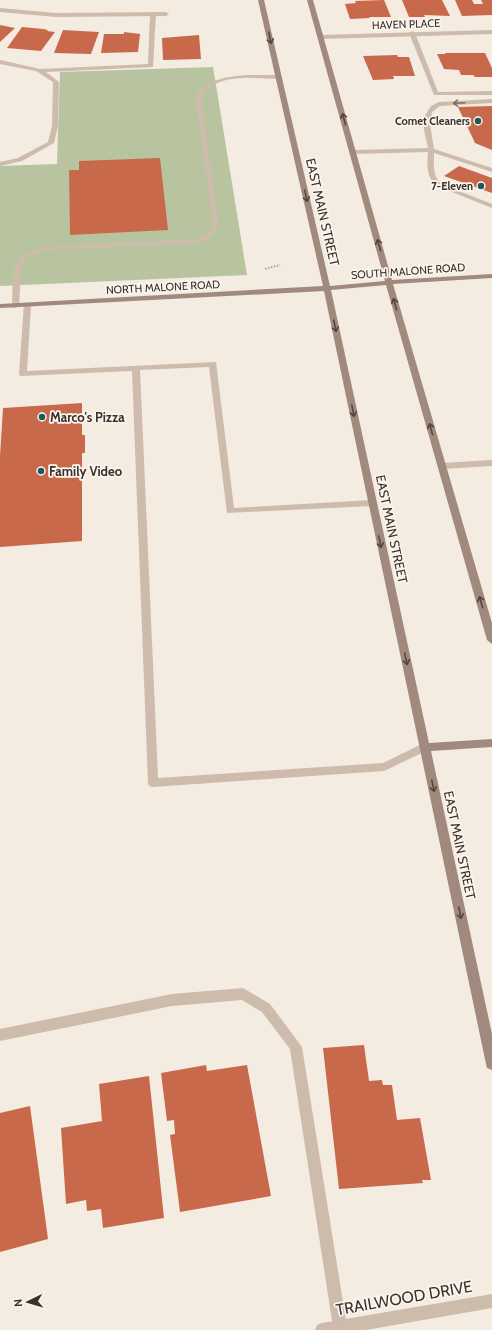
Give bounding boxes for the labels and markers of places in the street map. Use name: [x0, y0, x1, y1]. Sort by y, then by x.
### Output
place label: Comet Cleaners: [395, 114, 470, 128]
marker: Comet Cleaners: [473, 116, 483, 126]
place label: 7-Eleven: [431, 179, 473, 193]
marker: 7-Eleven: [476, 181, 486, 191]
place label: Marco's Pizza: [50, 409, 125, 425]
marker: Marco's Pizza: [37, 412, 47, 422]
place label: Family Video: [49, 463, 123, 479]
marker: Family Video: [36, 466, 46, 476]

